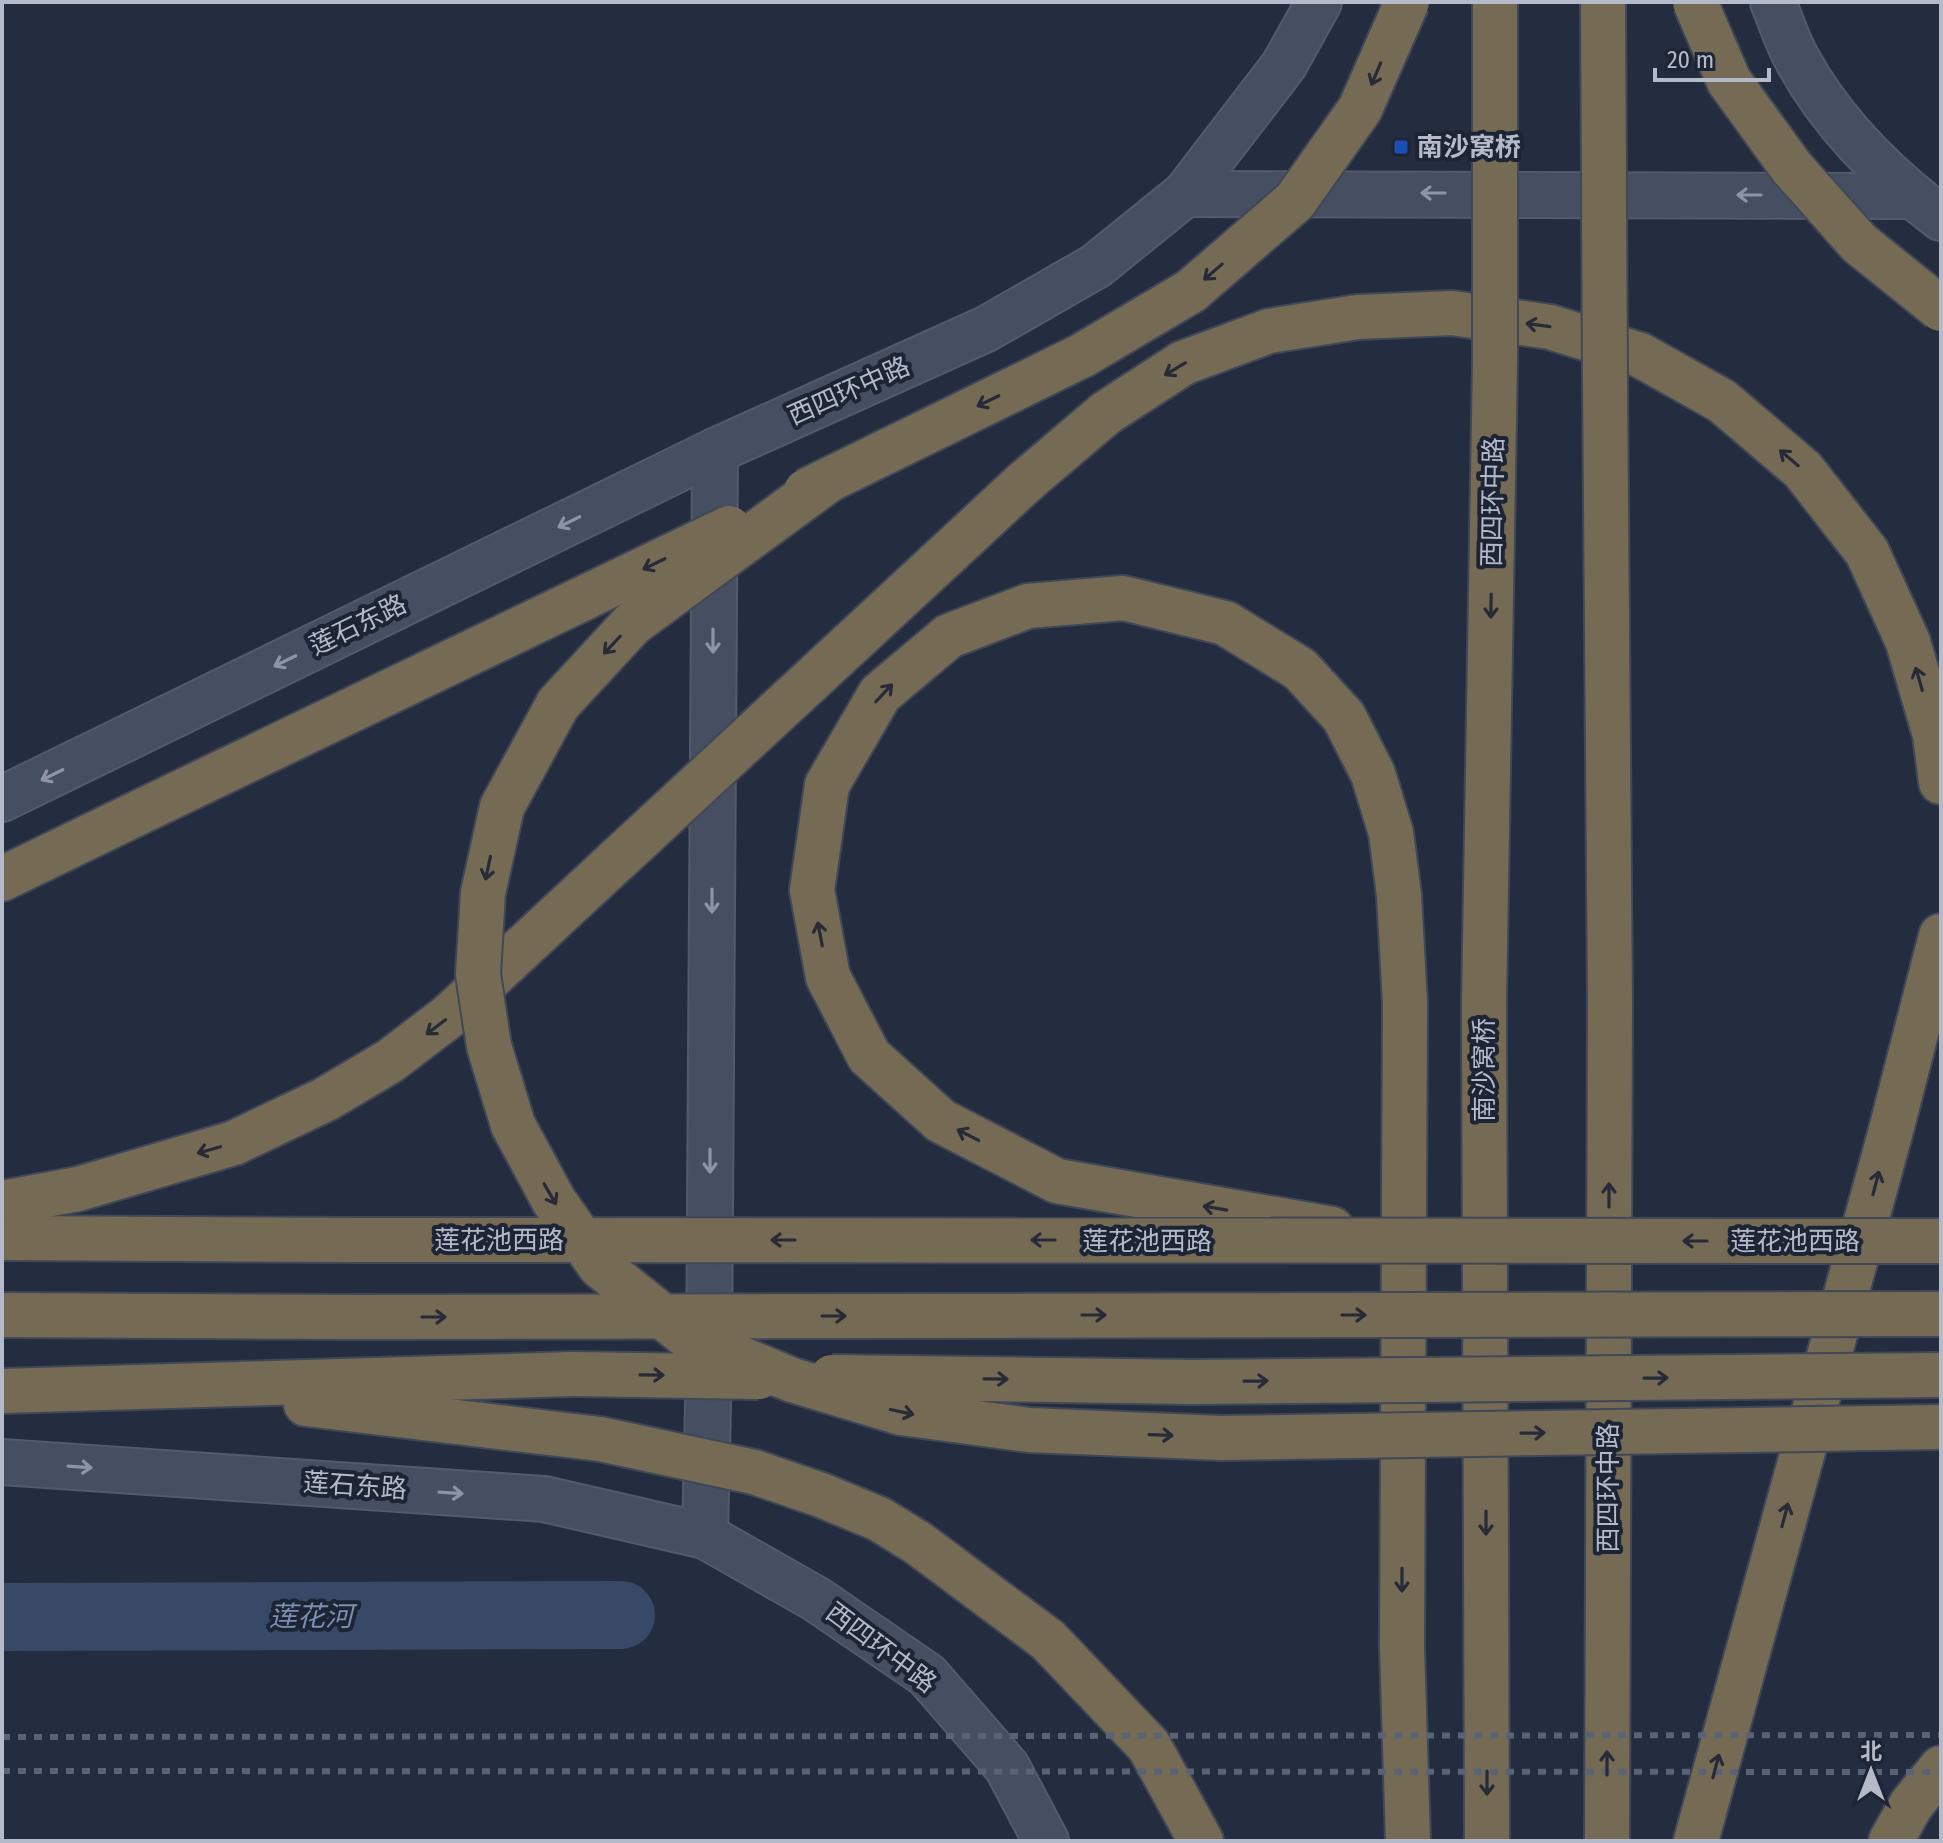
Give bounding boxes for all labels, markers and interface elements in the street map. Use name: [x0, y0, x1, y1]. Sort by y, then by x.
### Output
scale bar: [1655, 32, 1769, 82]
text: 20 m: [1667, 46, 1714, 74]
one-way arrow: [1367, 61, 1382, 85]
place label: 南沙窝桥: [1417, 132, 1521, 163]
marker: 南沙窝桥: [1392, 138, 1410, 156]
one-way arrow: [1420, 185, 1447, 201]
one-way arrow: [1736, 187, 1763, 203]
one-way arrow: [1203, 263, 1224, 281]
one-way arrow: [1526, 317, 1551, 332]
street label: 西四环中路: [783, 350, 915, 432]
one-way arrow: [1164, 361, 1187, 377]
one-way arrow: [977, 394, 1001, 410]
street label: 西四环中路: [1476, 437, 1510, 567]
one-way arrow: [1779, 449, 1799, 467]
one-way arrow: [558, 515, 582, 530]
one-way arrow: [642, 557, 666, 572]
street label: 莲石东路: [304, 588, 412, 662]
one-way arrow: [1483, 592, 1499, 619]
one-way arrow: [706, 627, 721, 654]
one-way arrow: [603, 635, 622, 655]
one-way arrow: [274, 653, 298, 669]
one-way arrow: [1911, 666, 1926, 692]
one-way arrow: [874, 683, 893, 704]
one-way arrow: [40, 767, 64, 783]
one-way arrow: [480, 855, 495, 880]
one-way arrow: [704, 887, 719, 914]
one-way arrow: [812, 922, 827, 948]
one-way arrow: [426, 1018, 447, 1035]
street label: 南沙窝桥: [1469, 1018, 1500, 1122]
one-way arrow: [957, 1127, 980, 1142]
one-way arrow: [196, 1143, 222, 1158]
one-way arrow: [702, 1147, 718, 1174]
one-way arrow: [1870, 1171, 1885, 1197]
one-way arrow: [542, 1182, 558, 1205]
one-way arrow: [1601, 1182, 1617, 1209]
one-way arrow: [1202, 1200, 1228, 1215]
street label: 莲花池西路: [434, 1225, 564, 1256]
street label: 莲花池西路: [1082, 1226, 1212, 1257]
street label: 莲花池西路: [1730, 1226, 1860, 1257]
one-way arrow: [770, 1232, 797, 1248]
one-way arrow: [1030, 1232, 1057, 1248]
one-way arrow: [1682, 1233, 1709, 1249]
one-way arrow: [1340, 1307, 1367, 1323]
one-way arrow: [820, 1308, 847, 1324]
one-way arrow: [1080, 1308, 1107, 1323]
one-way arrow: [420, 1309, 447, 1325]
one-way arrow: [638, 1367, 665, 1383]
one-way arrow: [1642, 1370, 1669, 1385]
one-way arrow: [982, 1372, 1009, 1387]
one-way arrow: [1242, 1373, 1269, 1389]
one-way arrow: [889, 1405, 914, 1420]
street label: 西四环中路: [1593, 1423, 1624, 1553]
one-way arrow: [1519, 1425, 1546, 1441]
one-way arrow: [1147, 1428, 1174, 1443]
one-way arrow: [66, 1460, 93, 1475]
street label: 莲石东路: [302, 1467, 408, 1505]
one-way arrow: [437, 1486, 464, 1501]
one-way arrow: [1778, 1502, 1793, 1528]
one-way arrow: [1478, 1509, 1494, 1536]
one-way arrow: [1395, 1566, 1410, 1593]
street label: 西四环中路: [820, 1596, 942, 1700]
water label: 莲花河: [269, 1600, 358, 1633]
north arrow: [1831, 1731, 1911, 1811]
text: 北: [1860, 1738, 1882, 1765]
one-way arrow: [1599, 1750, 1615, 1777]
one-way arrow: [1709, 1753, 1724, 1779]
one-way arrow: [1479, 1769, 1495, 1796]

